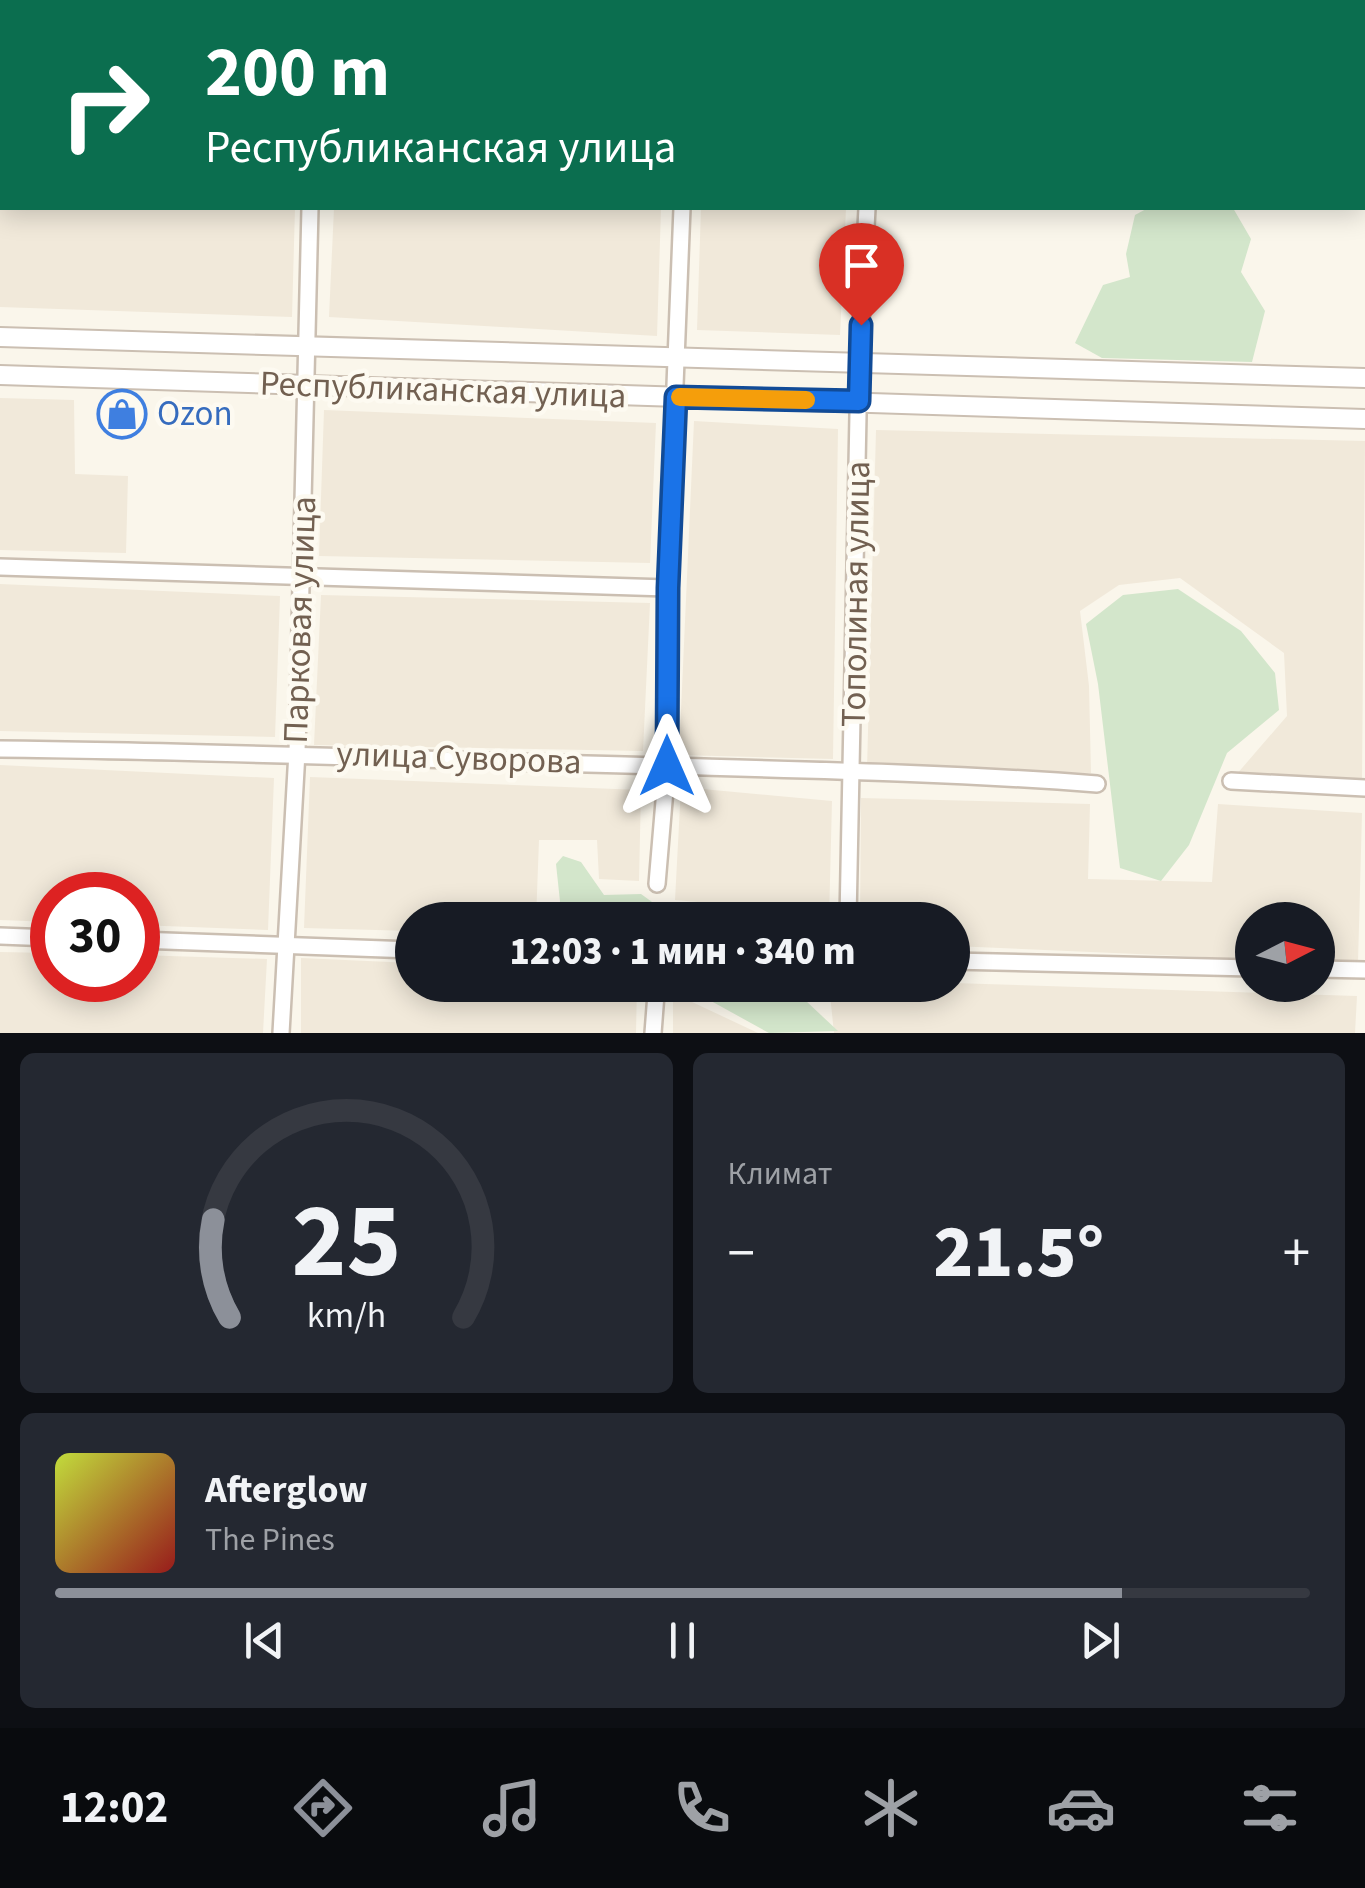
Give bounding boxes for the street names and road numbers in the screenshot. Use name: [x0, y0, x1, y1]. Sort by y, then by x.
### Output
street label: Республиканская улица: [259, 359, 627, 421]
street label: Тополиная улица: [829, 460, 883, 728]
street label: Парковая улица: [271, 495, 329, 745]
street label: улица Суворова: [336, 729, 582, 787]

